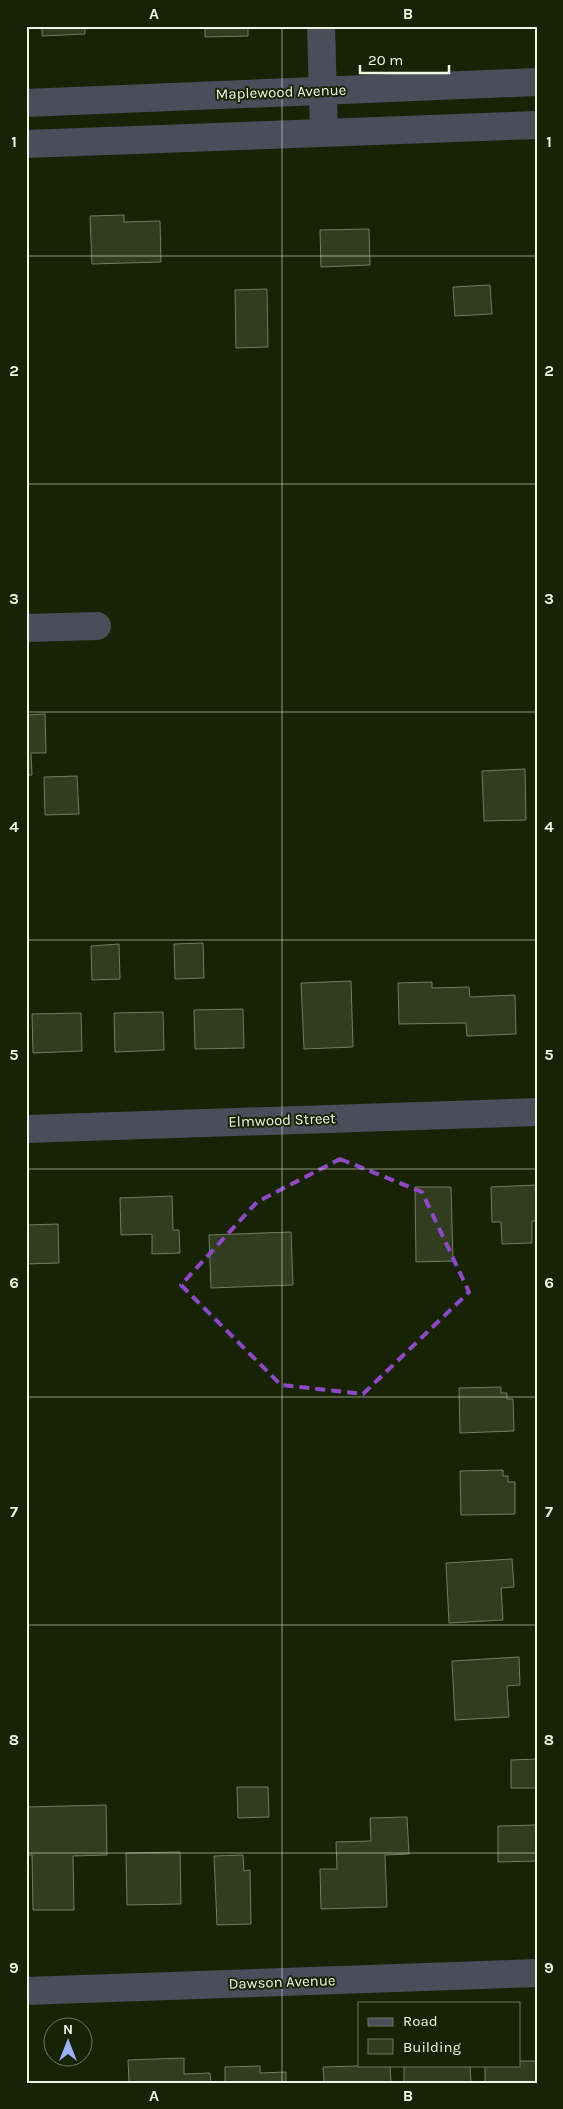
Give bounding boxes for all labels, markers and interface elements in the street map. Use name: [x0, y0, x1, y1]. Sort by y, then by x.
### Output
text: A: [149, 4, 159, 23]
text: B: [403, 4, 413, 23]
scale bar: [360, 42, 449, 74]
text: 20 m: [368, 51, 403, 69]
street label: Maplewood Avenue: [215, 81, 347, 103]
text: 1: [11, 132, 17, 151]
text: 1: [546, 132, 552, 151]
text: 2: [9, 361, 19, 380]
text: 2: [544, 361, 554, 380]
text: 3: [9, 589, 19, 608]
text: 3: [544, 589, 554, 608]
text: 4: [9, 817, 19, 836]
text: 4: [544, 817, 554, 836]
text: 5: [9, 1045, 19, 1064]
text: 5: [544, 1045, 554, 1064]
street label: Elmwood Street: [228, 1109, 336, 1131]
text: 6: [9, 1273, 19, 1292]
text: 6: [544, 1273, 554, 1292]
text: 7: [10, 1502, 18, 1521]
text: 7: [545, 1502, 553, 1521]
text: 8: [9, 1730, 19, 1749]
text: 8: [544, 1730, 554, 1749]
text: 9: [9, 1958, 19, 1977]
text: 9: [544, 1958, 554, 1977]
street label: Dawson Avenue: [228, 1971, 336, 1993]
legend: [358, 2002, 520, 2066]
text: Road: [403, 2012, 438, 2030]
north arrow: [42, 2016, 92, 2066]
text: N: [63, 2021, 73, 2038]
text: Building: [403, 2038, 461, 2056]
text: A: [149, 2086, 159, 2105]
text: B: [403, 2086, 413, 2105]

